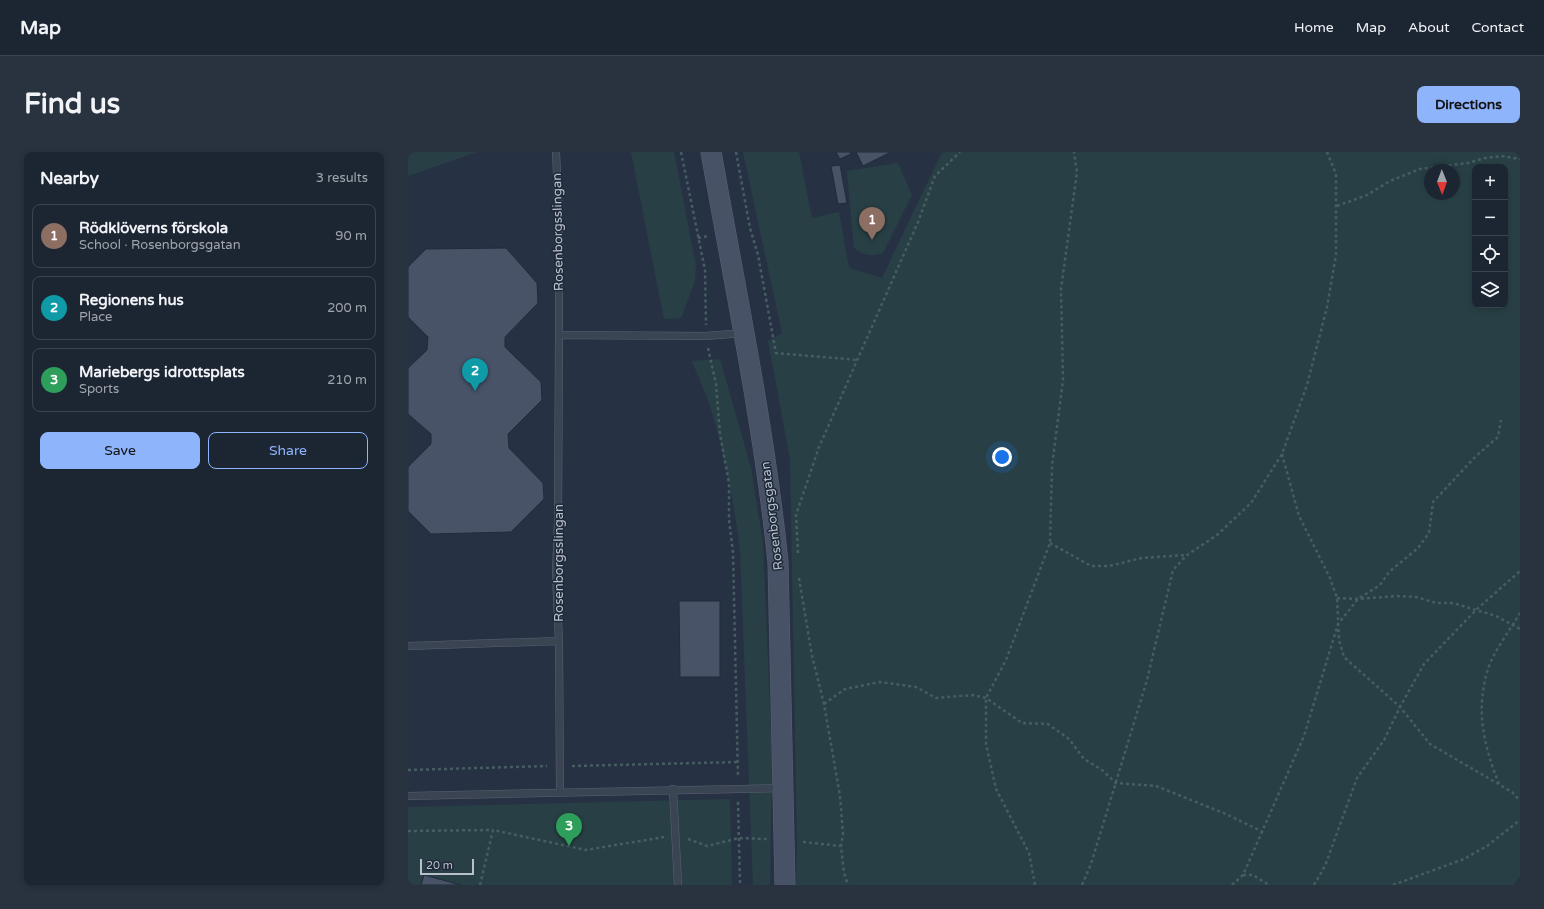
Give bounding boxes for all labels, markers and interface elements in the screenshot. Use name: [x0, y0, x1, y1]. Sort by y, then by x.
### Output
text: Map: [20, 17, 61, 39]
text: Home: [1294, 19, 1334, 36]
text: Map: [1356, 19, 1386, 36]
text: About: [1408, 19, 1450, 36]
text: Contact: [1472, 19, 1524, 36]
button: Directions: [1417, 86, 1520, 123]
text: Find us: [24, 87, 120, 121]
north arrow: [1424, 164, 1460, 200]
map controls: [1472, 164, 1508, 308]
button: +: [1472, 164, 1508, 200]
text: Nearby: [40, 168, 99, 189]
text: 3 results: [316, 170, 368, 186]
street label: Rosenborgsslingan: [549, 173, 567, 291]
button: −: [1472, 200, 1508, 236]
pin: 1: [859, 207, 885, 240]
text: Rödklöverns förskola: [79, 219, 228, 237]
text: 1: [50, 228, 58, 244]
text: 90 m: [335, 228, 367, 244]
button: locate: [1472, 236, 1508, 272]
text: School · Rosenborgsgatan: [79, 237, 241, 253]
button: layers: [1472, 272, 1508, 308]
text: Regionens hus: [79, 291, 184, 309]
text: 2: [50, 300, 58, 316]
text: 200 m: [327, 300, 367, 316]
text: Place: [79, 309, 112, 325]
pin: 2: [462, 358, 488, 391]
text: Mariebergs idrottsplats: [79, 363, 245, 381]
text: 3: [50, 372, 58, 388]
text: 210 m: [327, 372, 367, 388]
text: Sports: [79, 381, 119, 397]
button: Save: [40, 432, 200, 469]
button: Share: [208, 432, 368, 469]
your location: [992, 447, 1012, 467]
street label: Rosenborgsgatan: [757, 461, 787, 571]
street label: Rosenborgsslingan: [551, 504, 567, 622]
pin: 3: [556, 813, 582, 846]
scale bar: [420, 857, 474, 876]
text: 20 m: [426, 859, 453, 872]

